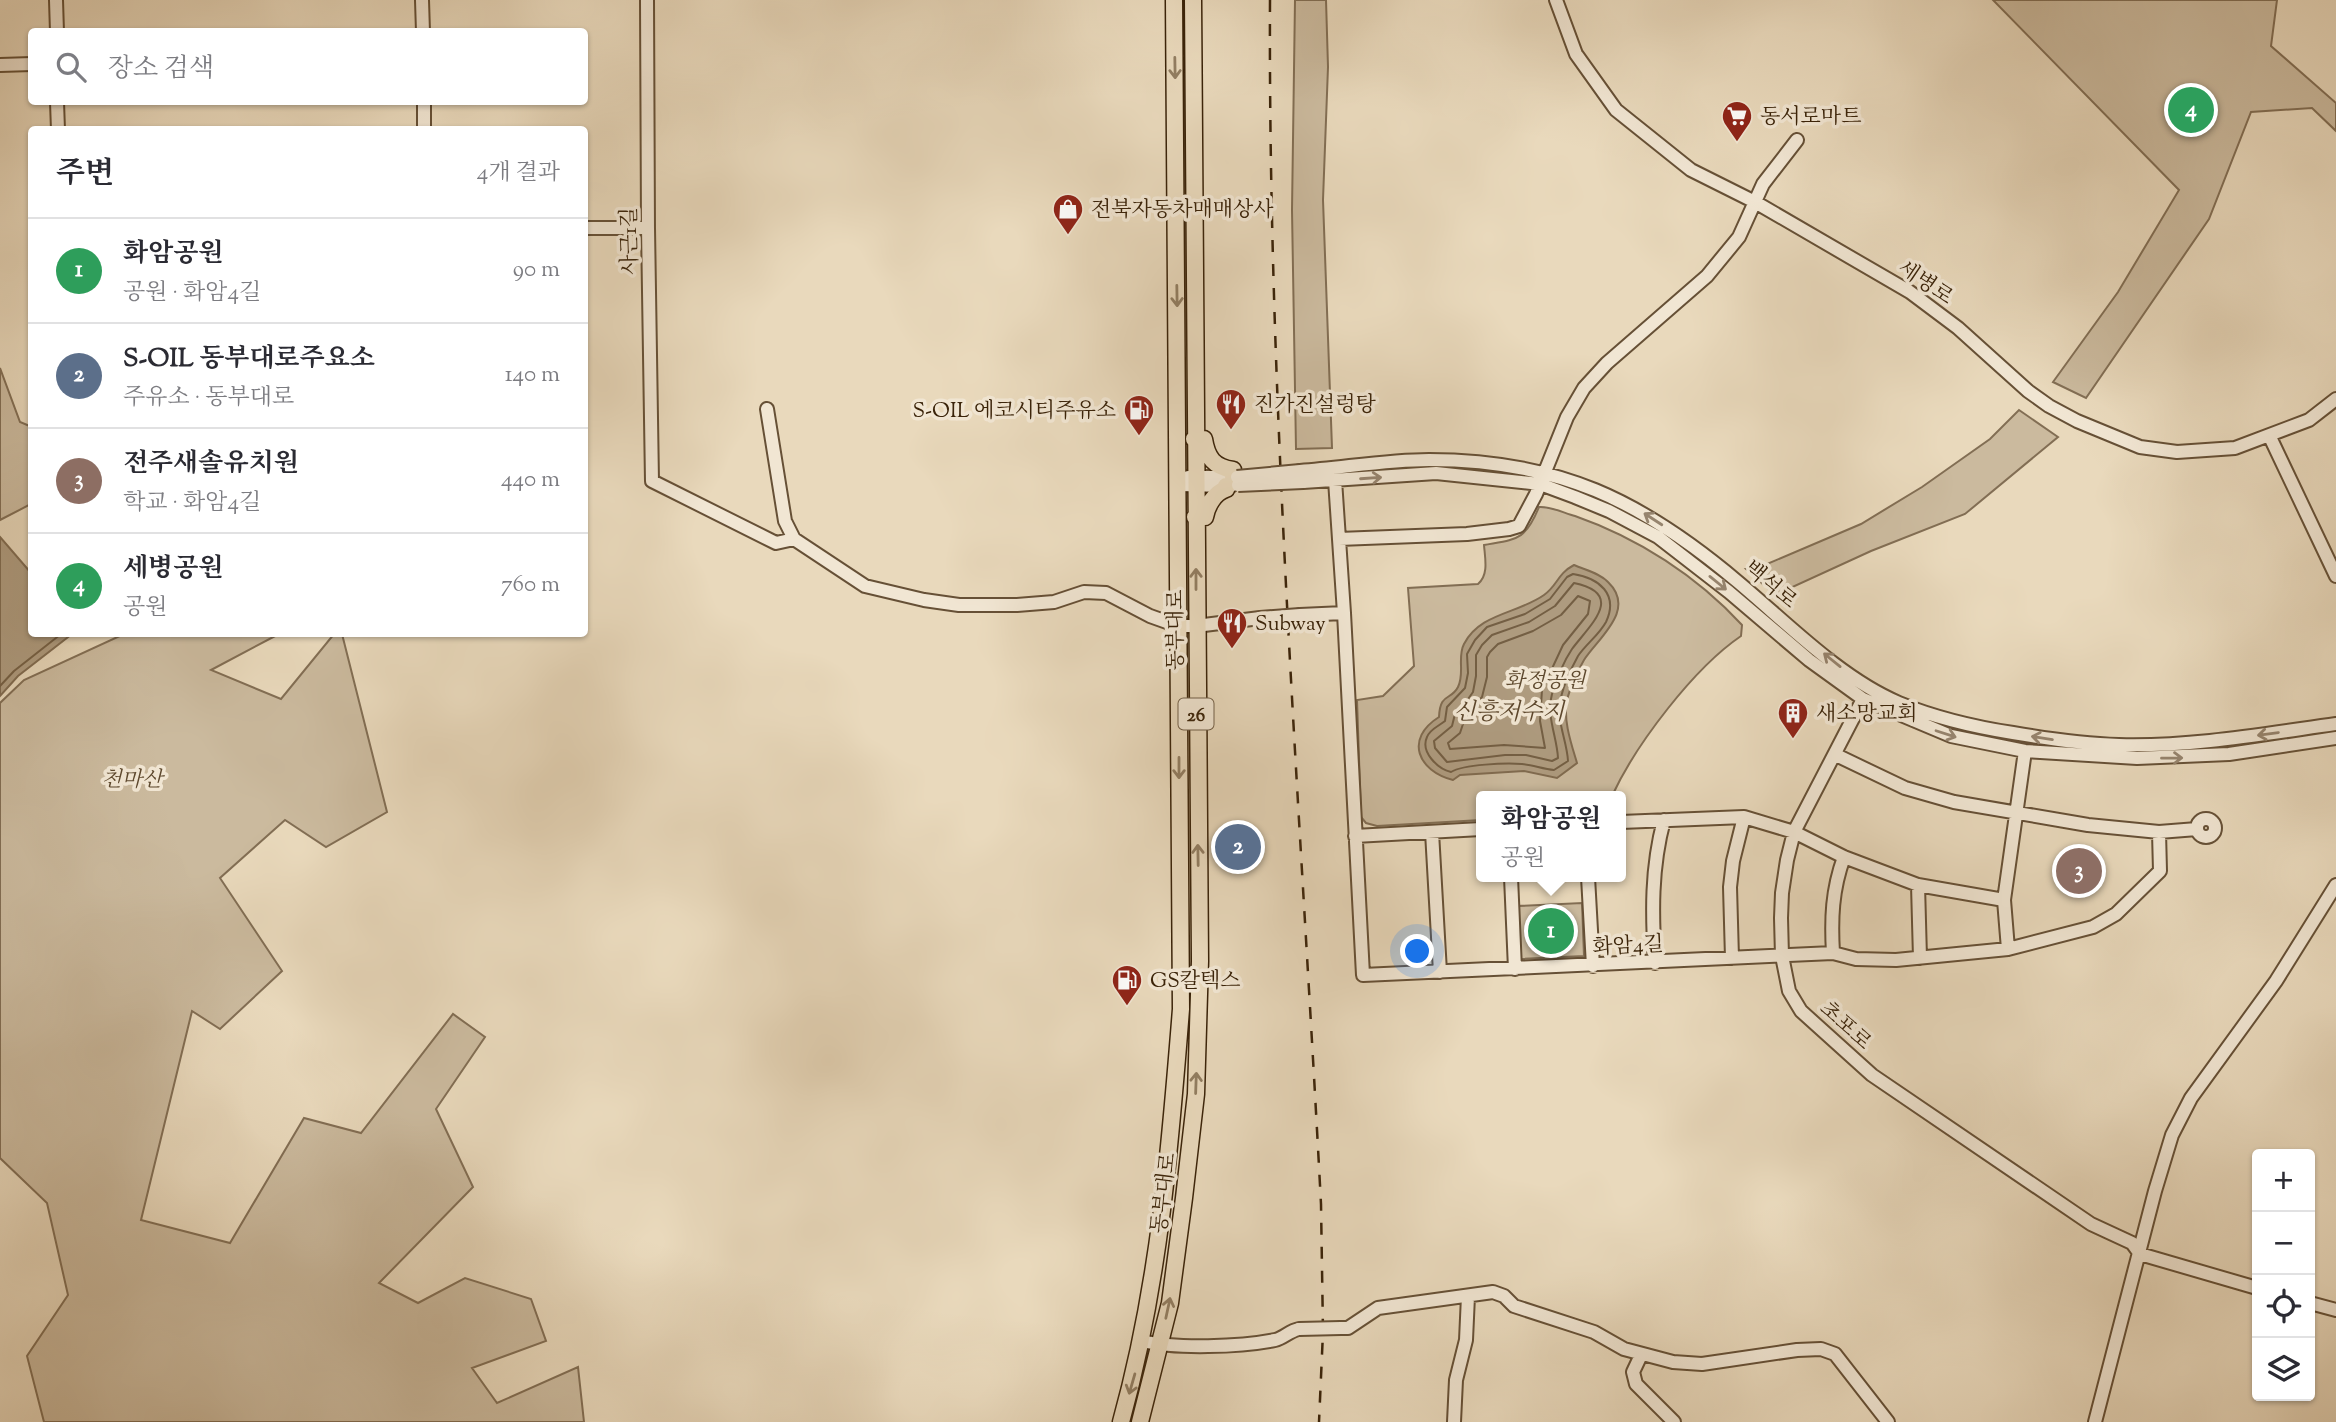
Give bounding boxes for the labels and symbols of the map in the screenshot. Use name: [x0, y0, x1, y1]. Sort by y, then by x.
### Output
one-way arrow: [1168, 56, 1182, 79]
pin: 4: [2168, 84, 2214, 136]
supermarket icon: 동서로마트: [1720, 99, 1754, 143]
place label: 동서로마트: [1760, 103, 1861, 133]
shop icon: 전북자동차매매상사: [1051, 192, 1085, 236]
place label: 전북자동차매매상사: [1091, 196, 1274, 226]
street label: 사근1길: [615, 207, 647, 275]
street label: 세병로: [1891, 254, 1958, 313]
one-way arrow: [1170, 284, 1184, 307]
restaurant icon: 진가진설렁탕: [1214, 387, 1248, 431]
place label: 진가진설렁탕: [1254, 391, 1376, 421]
fuel station icon: S-OIL 에코시티주유소: [1122, 393, 1156, 437]
place label: S-OIL 에코시티주유소: [912, 397, 1116, 427]
one-way arrow: [1359, 471, 1382, 484]
one-way arrow: [1644, 512, 1663, 526]
street label: 백석로: [1737, 554, 1803, 617]
one-way arrow: [1189, 567, 1202, 590]
one-way arrow: [1708, 576, 1726, 591]
street label: 동부대로: [1162, 589, 1192, 671]
restaurant icon: Subway: [1215, 606, 1249, 650]
place label: Subway: [1255, 610, 1326, 640]
one-way arrow: [1823, 652, 1841, 668]
park label: 화정공원: [1504, 667, 1587, 697]
building icon: 새소망교회: [1776, 696, 1810, 740]
water label: 신흥저수지: [1453, 697, 1566, 730]
road number: 26: [1178, 698, 1214, 730]
place label: 새소망교회: [1816, 700, 1917, 730]
one-way arrow: [2258, 727, 2280, 740]
one-way arrow: [1935, 728, 1957, 741]
one-way arrow: [2031, 731, 2054, 744]
one-way arrow: [2160, 751, 2183, 765]
one-way arrow: [1172, 756, 1186, 779]
park label: 천마산: [102, 766, 165, 796]
pin: 2: [1215, 821, 1261, 873]
one-way arrow: [1191, 844, 1205, 867]
pin: 3: [2056, 845, 2102, 897]
pin: 1: [1528, 905, 1574, 957]
street label: 화암4길: [1592, 930, 1665, 964]
your location: [1400, 934, 1434, 968]
fuel station icon: GS칼텍스: [1110, 963, 1144, 1007]
place label: GS칼텍스: [1150, 967, 1241, 997]
street label: 초포로: [1812, 995, 1877, 1058]
one-way arrow: [1190, 1071, 1203, 1094]
street label: 동부대로: [1145, 1151, 1185, 1235]
one-way arrow: [1162, 1297, 1175, 1320]
one-way arrow: [1125, 1372, 1138, 1395]

